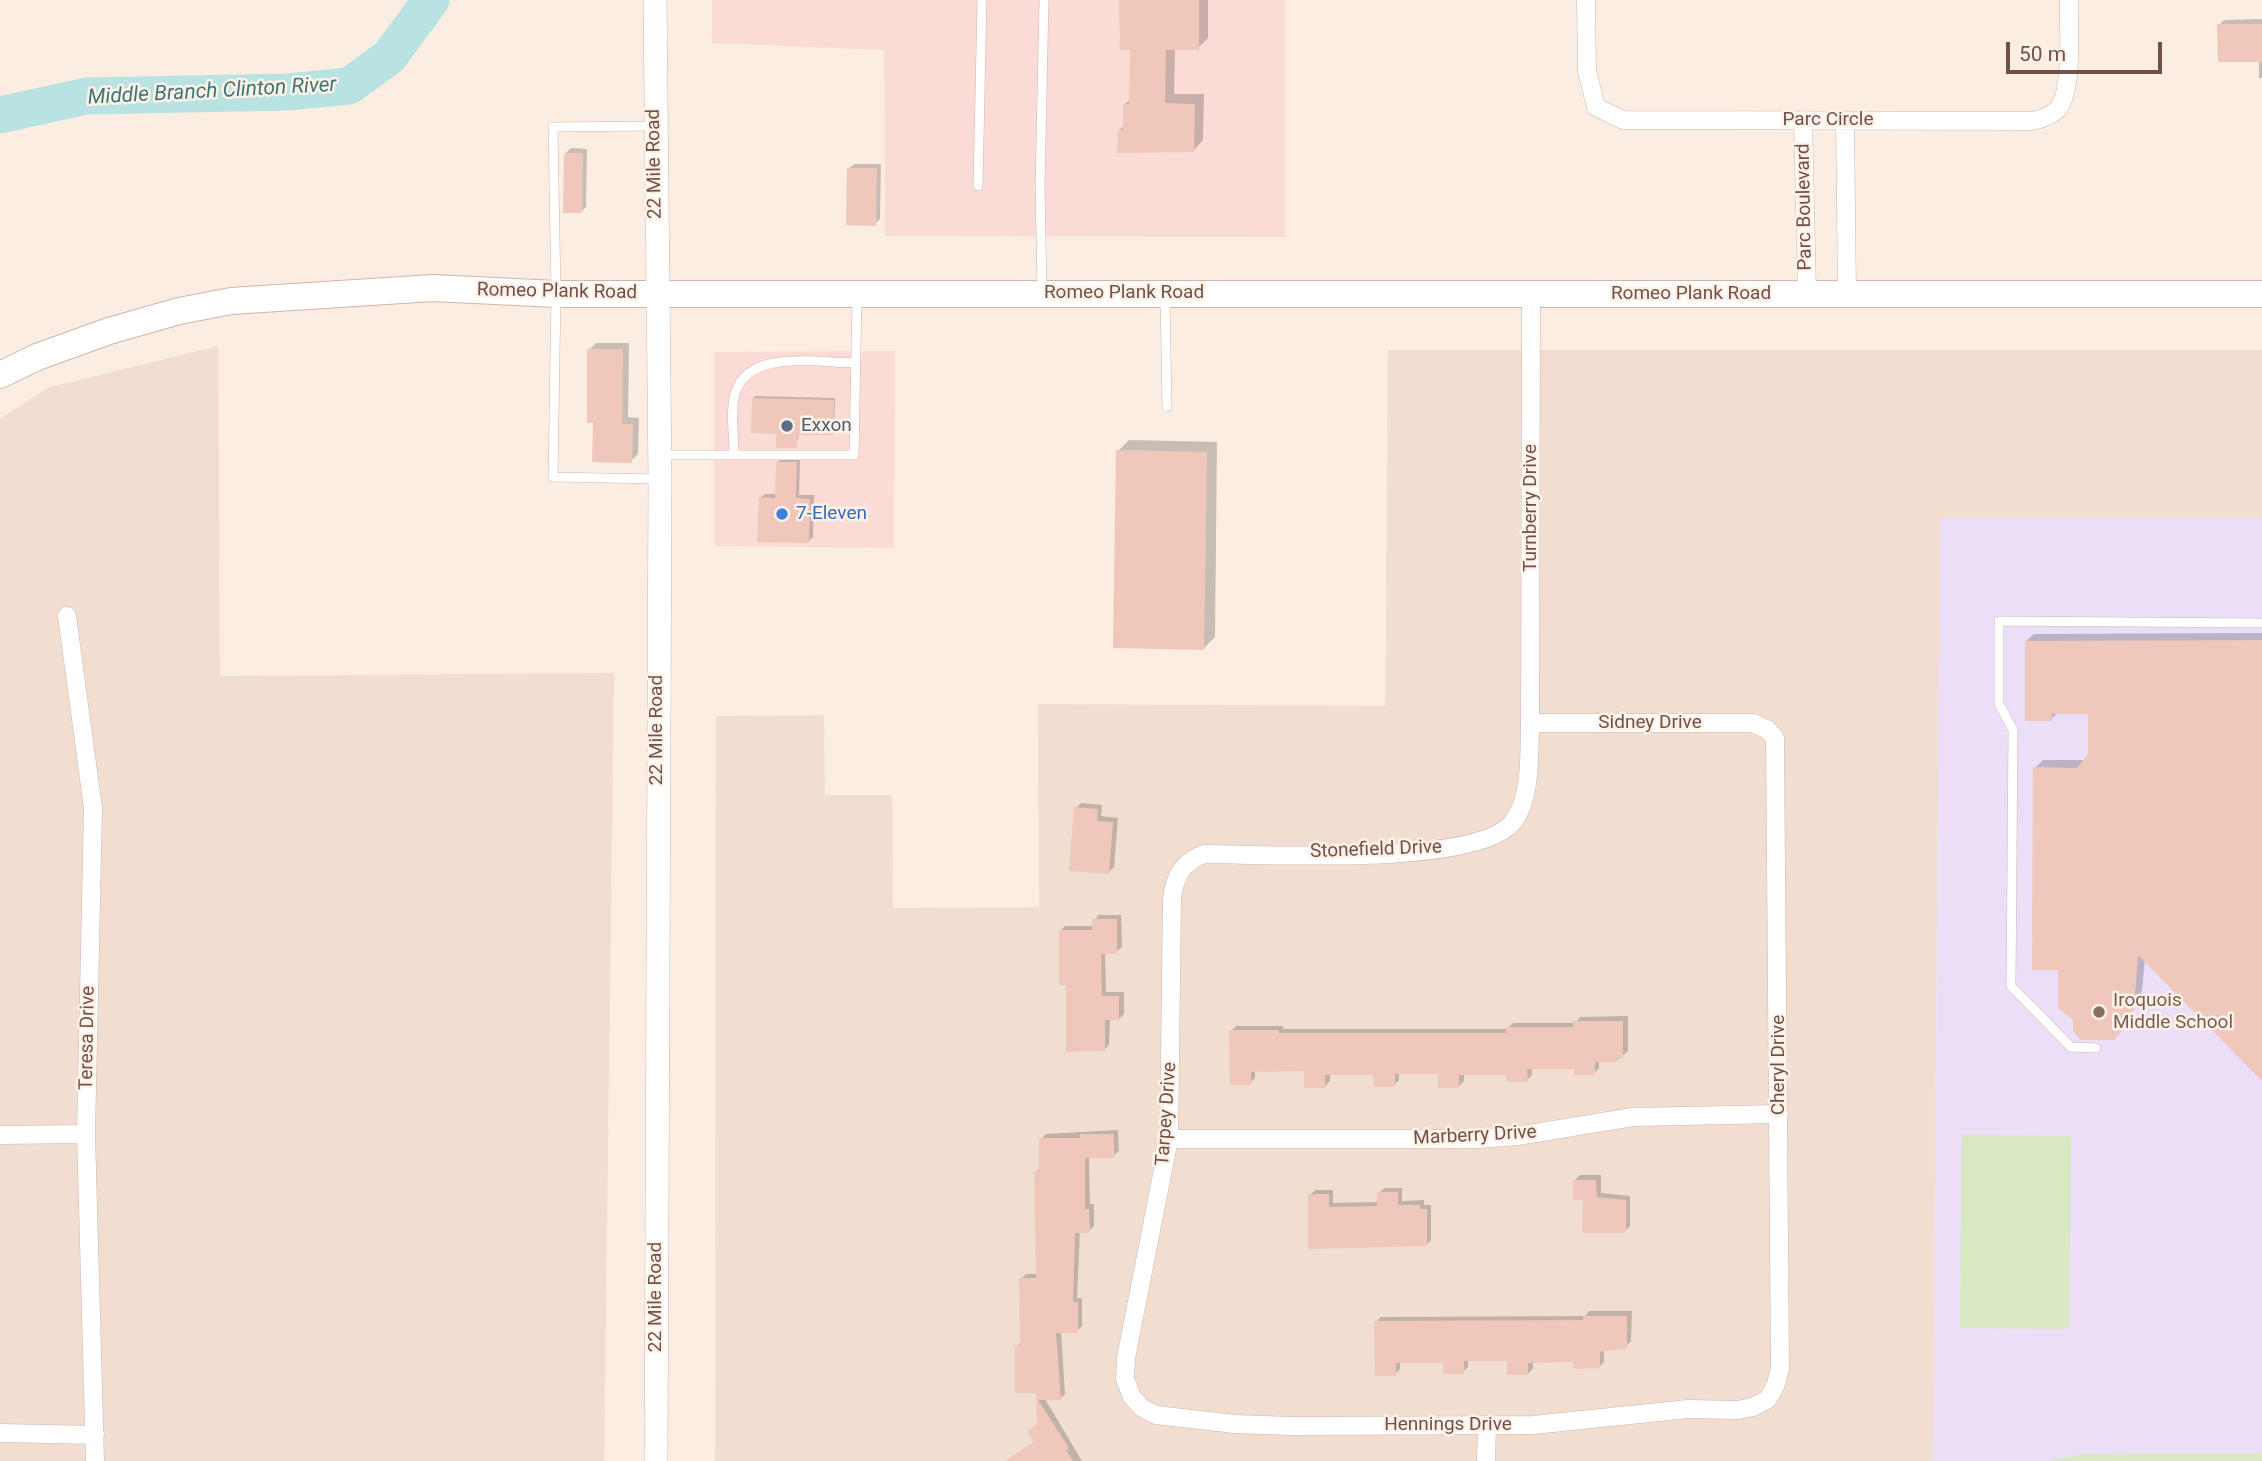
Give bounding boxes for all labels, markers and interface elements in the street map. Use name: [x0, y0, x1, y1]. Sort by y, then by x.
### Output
scale bar: [2010, 28, 2166, 72]
text: 50 m: [2019, 42, 2066, 66]
water label: Middle Branch Clinton River: [87, 73, 337, 111]
street label: 22 Mile Road: [643, 109, 667, 219]
street label: Parc Circle: [1782, 109, 1874, 131]
street label: Parc Boulevard: [1792, 143, 1818, 271]
street label: Romeo Plank Road: [477, 279, 637, 305]
street label: Romeo Plank Road: [1044, 282, 1204, 304]
street label: Romeo Plank Road: [1611, 283, 1771, 305]
place label: Exxon: [801, 415, 852, 437]
marker: Exxon: [779, 418, 795, 434]
street label: Turnberry Drive: [1520, 444, 1542, 572]
place label: 7-Eleven: [796, 503, 867, 525]
marker: 7-Eleven: [774, 506, 790, 522]
street label: 22 Mile Road: [646, 675, 668, 785]
street label: Sidney Drive: [1598, 712, 1702, 734]
street label: Stonefield Drive: [1310, 836, 1442, 864]
street label: Teresa Drive: [76, 986, 100, 1090]
place label: Iroquois Middle School: [2113, 990, 2233, 1034]
marker: Iroquois Middle School: [2091, 1004, 2107, 1020]
street label: Cheryl Drive: [1768, 1015, 1790, 1115]
street label: Tarpey Drive: [1152, 1061, 1182, 1167]
street label: Marberry Drive: [1413, 1121, 1537, 1151]
street label: 22 Mile Road: [645, 1242, 667, 1352]
street label: Hennings Drive: [1384, 1414, 1512, 1436]

